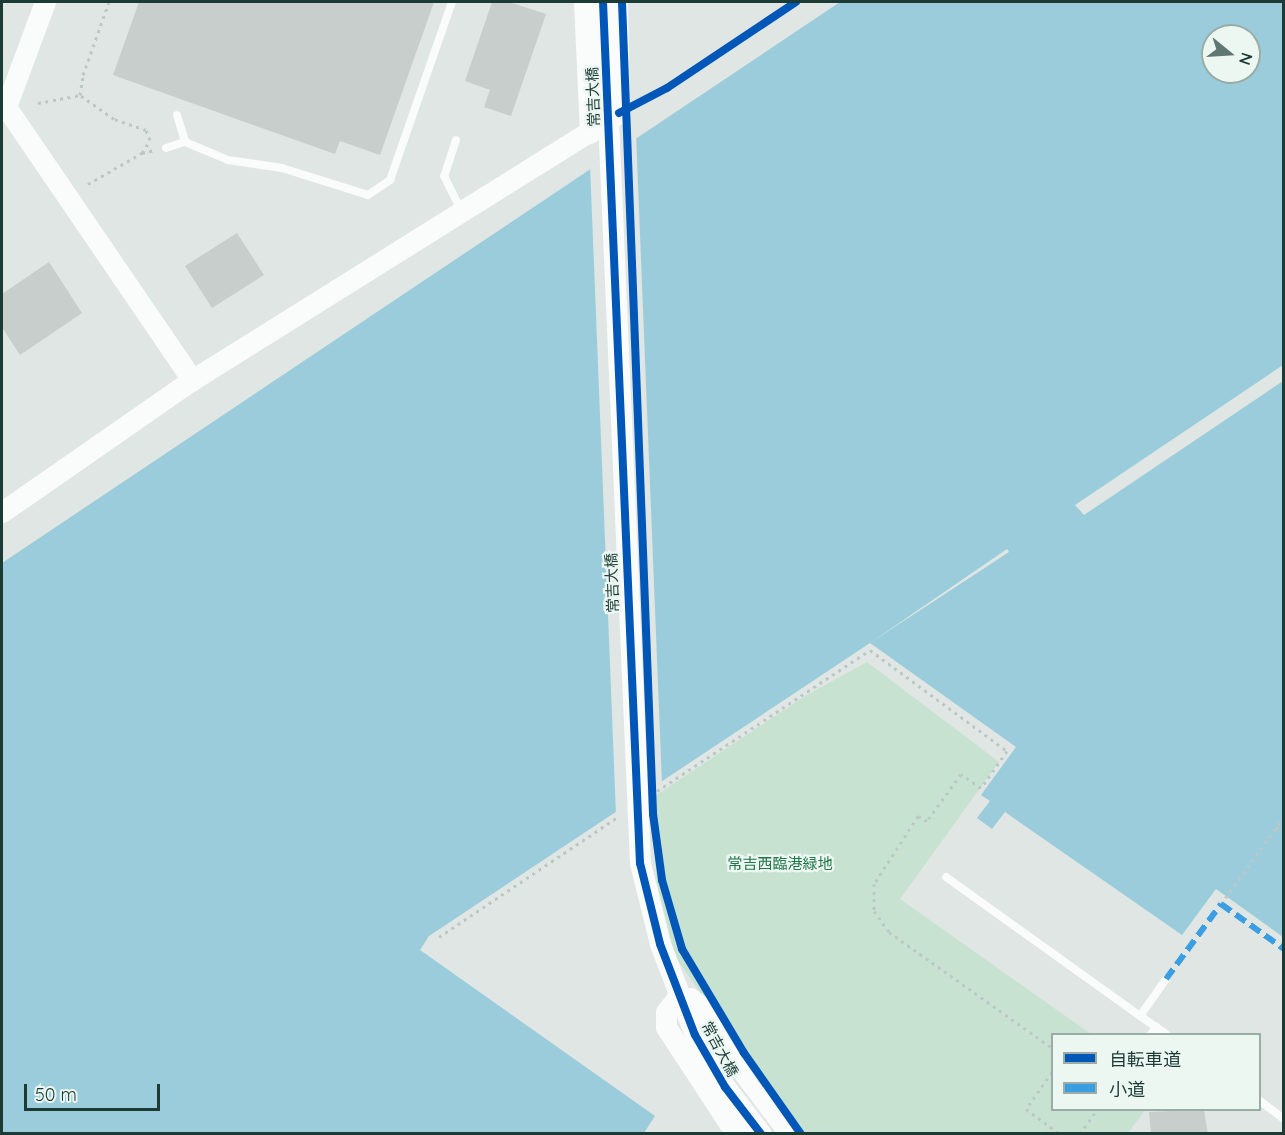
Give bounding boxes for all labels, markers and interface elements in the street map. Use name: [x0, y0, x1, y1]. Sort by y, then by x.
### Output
north arrow: [1201, 24, 1261, 84]
text: N: [1235, 50, 1258, 68]
street label: 常吉大橋: [583, 67, 603, 127]
street label: 常吉大橋: [602, 553, 622, 613]
park label: 常吉西臨港緑地: [728, 855, 832, 873]
street label: 常吉大橋: [698, 1018, 742, 1080]
legend: [1051, 1033, 1261, 1111]
text: 自転車道: [1109, 1048, 1181, 1071]
scale bar: [27, 1072, 164, 1110]
text: 小道: [1109, 1078, 1145, 1101]
text: 50 m: [35, 1083, 77, 1106]

